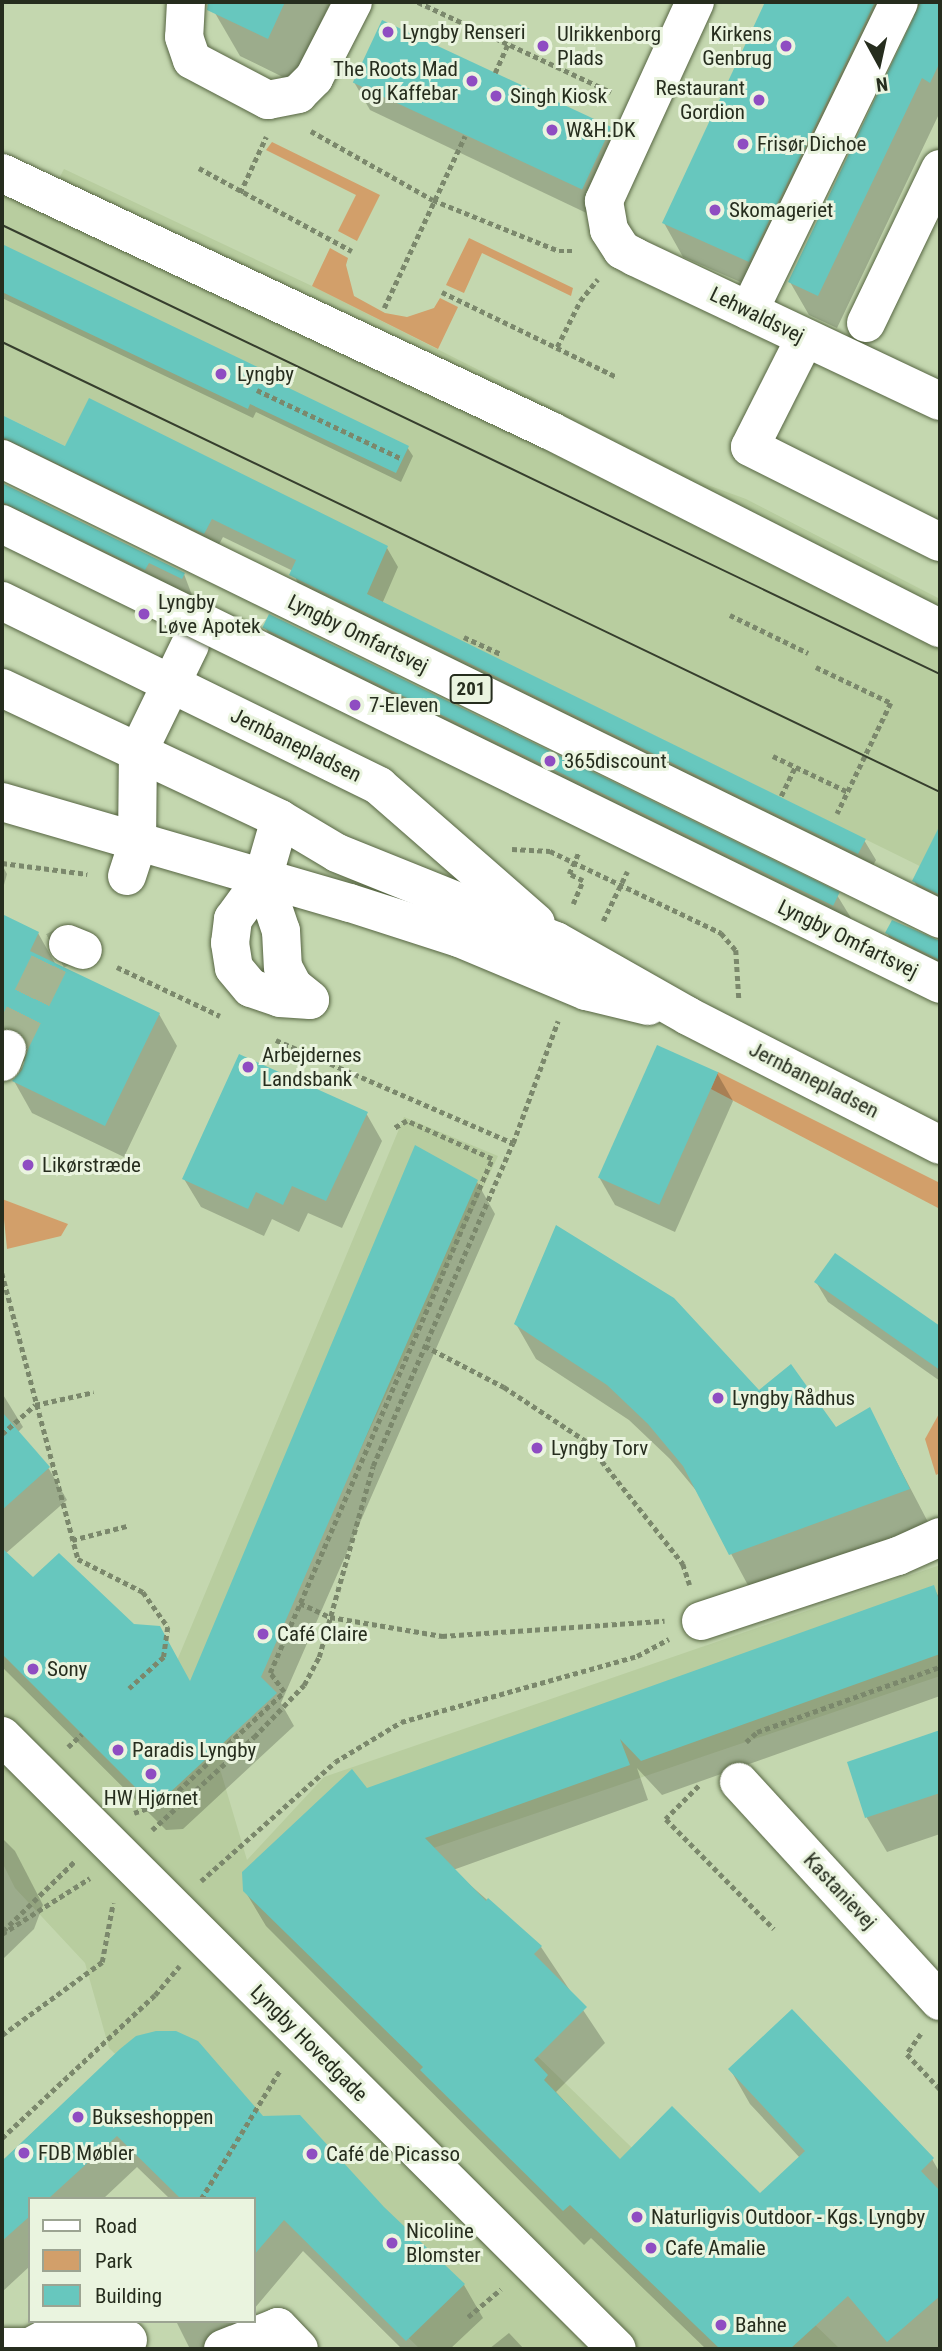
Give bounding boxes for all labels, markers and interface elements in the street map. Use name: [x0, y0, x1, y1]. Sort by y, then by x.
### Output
place label: Lyngby Renseri: [402, 19, 526, 45]
place label: Ulrikkenborg Plads: [557, 21, 661, 71]
place label: Kirkens Genbrug: [702, 21, 772, 71]
marker: Lyngby Renseri: [380, 24, 396, 40]
north arrow: [844, 28, 914, 98]
marker: Ulrikkenborg Plads: [535, 38, 551, 54]
marker: Kirkens Genbrug: [778, 38, 794, 54]
place label: The Roots Mad og Kaffebar: [333, 56, 458, 106]
text: N: [875, 72, 889, 96]
marker: The Roots Mad og Kaffebar: [464, 73, 480, 89]
place label: Restaurant Gordion: [656, 75, 745, 125]
place label: Singh Kiosk: [510, 83, 607, 109]
marker: Singh Kiosk: [488, 88, 504, 104]
marker: Restaurant Gordion: [751, 92, 767, 108]
place label: W&H.DK: [566, 117, 635, 143]
marker: W&H.DK: [544, 122, 560, 138]
place label: Frisør Dichoe: [757, 131, 866, 157]
marker: Frisør Dichoe: [735, 136, 751, 152]
place label: Skomageriet: [729, 197, 833, 223]
marker: Skomageriet: [707, 202, 723, 218]
street label: Lehwaldsvej: [706, 281, 808, 349]
place label: Lyngby: [237, 361, 294, 387]
marker: Lyngby: [211, 364, 231, 384]
place label: Lyngby Løve Apotek: [158, 589, 260, 639]
street label: Lyngby Omfartsvej: [284, 589, 432, 679]
marker: Lyngby Løve Apotek: [136, 606, 152, 622]
road number: 201: [448, 674, 494, 704]
place label: 7-Eleven: [369, 692, 438, 718]
marker: 7-Eleven: [347, 697, 363, 713]
street label: Jernbanepladsen: [227, 702, 365, 788]
place label: 365discount: [564, 748, 667, 774]
marker: 365discount: [542, 753, 558, 769]
street label: Lyngby Omfartsvej: [774, 894, 922, 984]
street label: Jernbanepladsen: [745, 1036, 883, 1124]
place label: Arbejdernes Landsbank: [262, 1042, 362, 1092]
marker: Arbejdernes Landsbank: [240, 1059, 256, 1075]
place label: Likørstræde: [42, 1152, 141, 1178]
marker: Likørstræde: [20, 1157, 36, 1173]
place label: Lyngby Rådhus: [732, 1385, 855, 1411]
marker: Lyngby Rådhus: [710, 1390, 726, 1406]
place label: Lyngby Torv: [551, 1435, 649, 1461]
marker: Lyngby Torv: [529, 1440, 545, 1456]
place label: Café Claire: [277, 1621, 368, 1647]
marker: Café Claire: [255, 1626, 271, 1642]
place label: Sony: [47, 1656, 87, 1682]
marker: Sony: [25, 1661, 41, 1677]
place label: Paradis Lyngby: [132, 1737, 256, 1763]
marker: Paradis Lyngby: [110, 1742, 126, 1758]
marker: HW Hjørnet: [143, 1766, 159, 1782]
place label: HW Hjørnet: [104, 1785, 198, 1811]
street label: Kastanievej: [798, 1847, 882, 1935]
street label: Lyngby Hovedgade: [245, 1979, 373, 2107]
place label: Bukseshoppen: [92, 2104, 213, 2130]
marker: Bukseshoppen: [70, 2109, 86, 2125]
place label: FDB Møbler: [38, 2140, 134, 2166]
place label: Café de Picasso: [326, 2141, 460, 2167]
marker: FDB Møbler: [16, 2145, 32, 2161]
marker: Café de Picasso: [304, 2146, 320, 2162]
legend: [28, 2197, 256, 2323]
place label: Naturligvis Outdoor - Kgs. Lyngby: [651, 2204, 925, 2230]
marker: Naturligvis Outdoor - Kgs. Lyngby: [629, 2209, 645, 2225]
text: Road: [95, 2214, 137, 2238]
place label: Nicoline Blomster: [406, 2218, 481, 2268]
marker: Nicoline Blomster: [384, 2235, 400, 2251]
place label: Cafe Amalie: [665, 2235, 765, 2261]
marker: Cafe Amalie: [643, 2240, 659, 2256]
text: Park: [95, 2249, 132, 2273]
text: Building: [95, 2284, 162, 2308]
place label: Bahne: [735, 2312, 787, 2338]
marker: Bahne: [713, 2317, 729, 2333]

